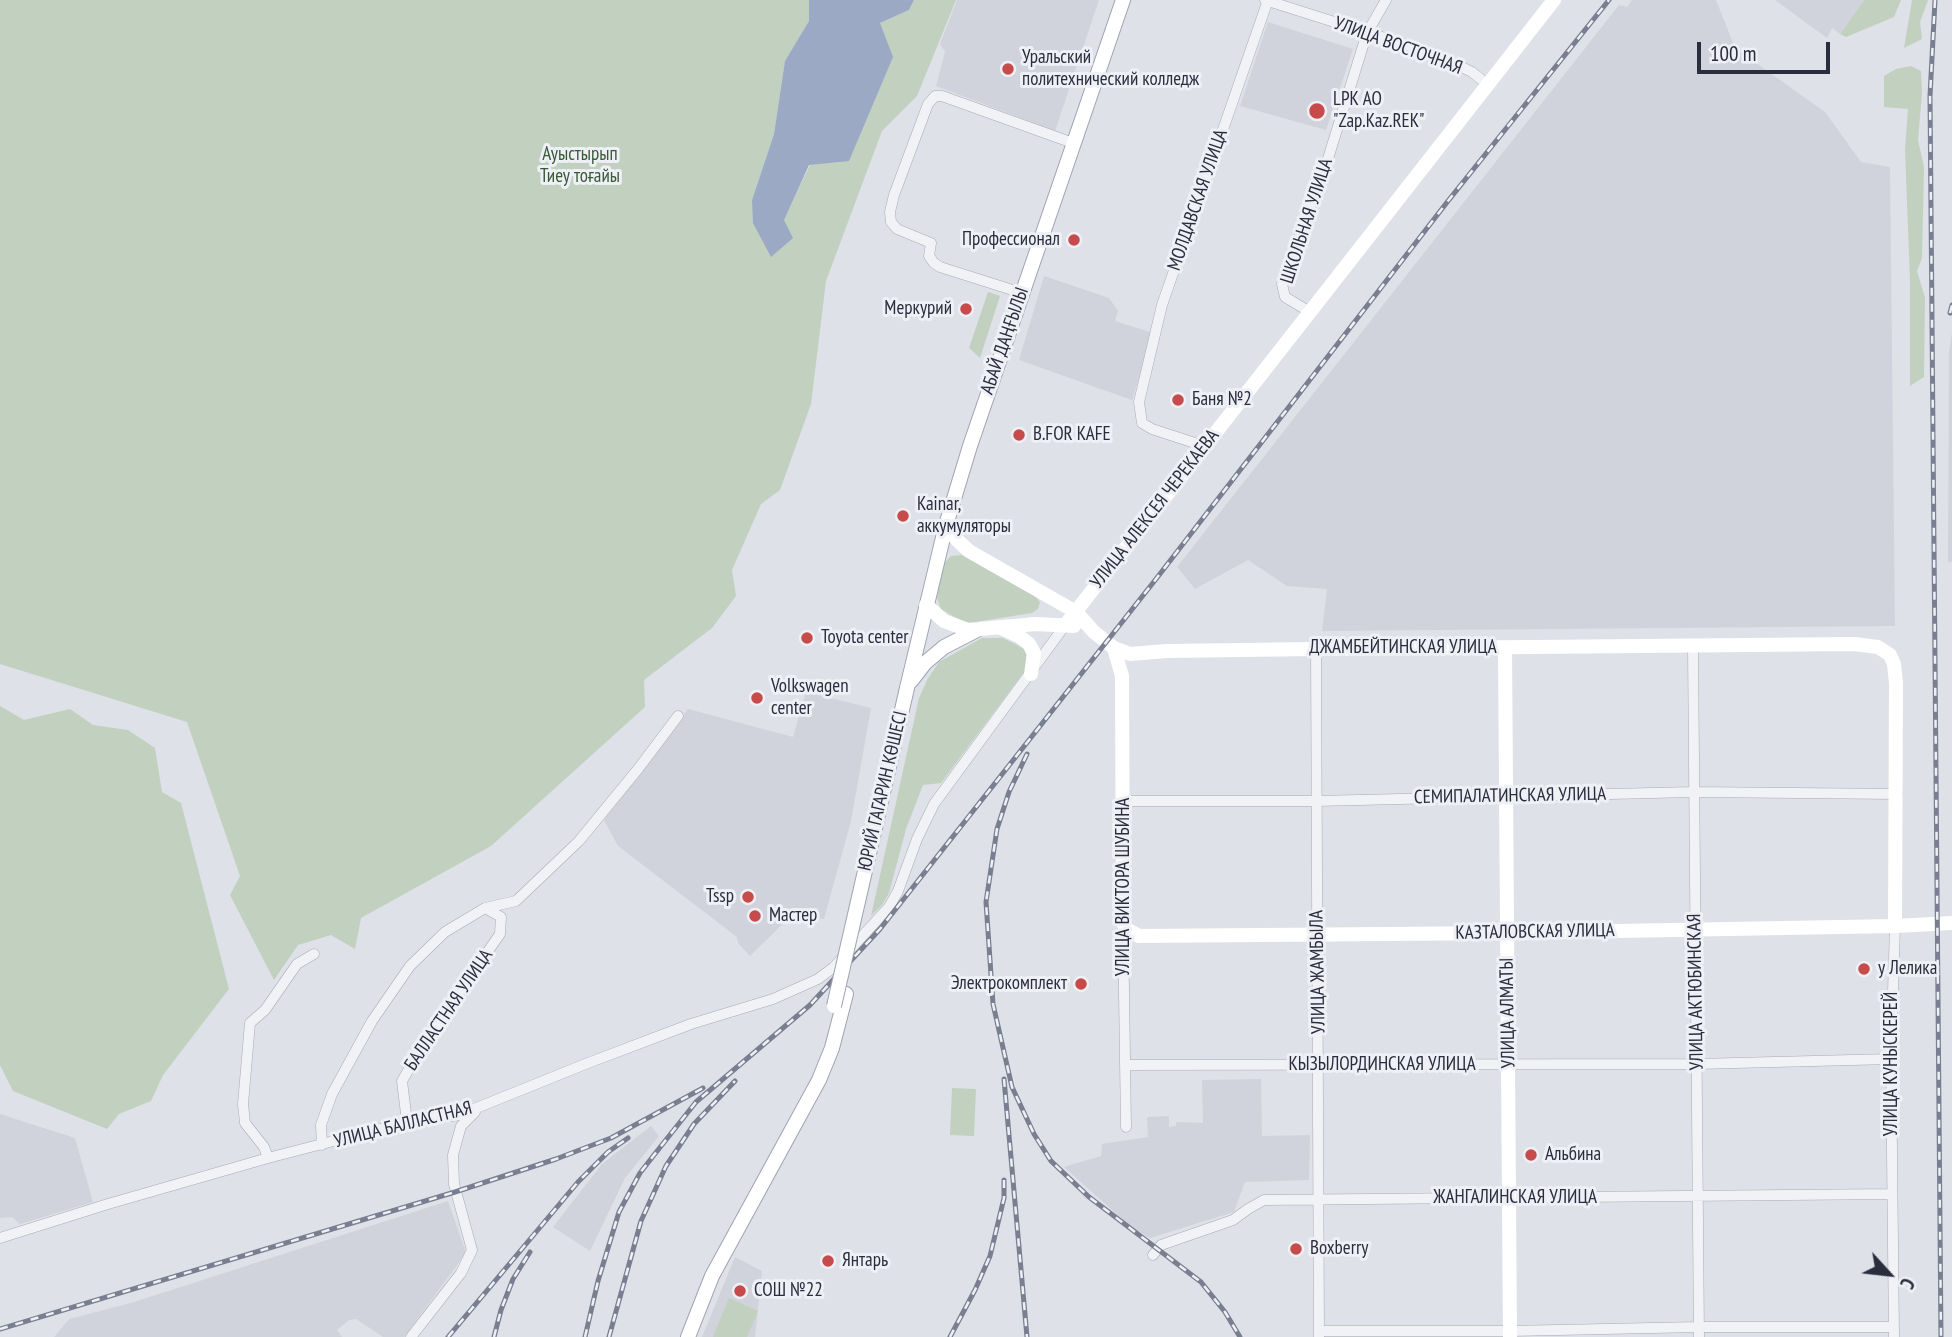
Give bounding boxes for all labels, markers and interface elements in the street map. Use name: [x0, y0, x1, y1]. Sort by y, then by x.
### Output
street label: УЛИЦА ВОСТОЧНАЯ: [1331, 12, 1465, 80]
scale bar: [1700, 28, 1833, 72]
text: 100 m: [1710, 40, 1756, 67]
place label: Уральский политехнический колледж: [1022, 47, 1199, 91]
marker: Уральский политехнический колледж: [1000, 61, 1016, 77]
place label: LPK AO "Zap.Kaz.REK": [1333, 89, 1425, 133]
marker: LPK AO "Zap.Kaz.REK": [1307, 101, 1327, 121]
street label: МОЛДАВСКАЯ УЛИЦА: [1163, 126, 1233, 274]
park label: Ауыстырып Тиеу тоғайы: [540, 144, 620, 188]
street label: ШКОЛЬНАЯ УЛИЦА: [1276, 155, 1338, 287]
place label: Профессионал: [962, 229, 1060, 251]
marker: Профессионал: [1066, 232, 1082, 248]
street label: АБАЙ ДАҢҒЫЛЫ: [976, 285, 1034, 397]
place label: Меркурий: [884, 298, 952, 320]
marker: Меркурий: [958, 301, 974, 317]
place label: Баня №2: [1192, 389, 1252, 411]
marker: Баня №2: [1170, 392, 1186, 408]
place label: B.FOR KAFE: [1033, 424, 1111, 446]
street label: УЛИЦА АЛЕКСЕЯ ЧЕРЕКАЕВА: [1086, 425, 1224, 593]
marker: B.FOR KAFE: [1011, 427, 1027, 443]
place label: Kainar, аккумуляторы: [917, 494, 1011, 538]
marker: Kainar, аккумуляторы: [895, 508, 911, 524]
place label: Toyota center: [821, 627, 909, 649]
marker: Toyota center: [799, 630, 815, 646]
street label: ДЖАМБЕЙТИНСКАЯ УЛИЦА: [1309, 637, 1497, 659]
place label: Volkswagen center: [771, 676, 849, 720]
marker: Volkswagen center: [749, 690, 765, 706]
street label: ЮРИЙ ГАГАРИН КӨШЕСІ: [854, 709, 912, 873]
street label: СЕМИПАЛАТИНСКАЯ УЛИЦА: [1414, 783, 1606, 809]
street label: УЛИЦА ВИКТОРА ШУБИНА: [1113, 798, 1135, 976]
place label: Tssp: [706, 886, 734, 908]
marker: Tssp: [740, 889, 756, 905]
place label: Мастер: [769, 905, 817, 927]
marker: Мастер: [747, 908, 763, 924]
street label: УЛИЦА ЖАМБЫЛА: [1306, 910, 1330, 1034]
street label: УЛИЦА АКТЮБИНСКАЯ: [1683, 913, 1709, 1071]
street label: КАЗТАЛОВСКАЯ УЛИЦА: [1455, 919, 1615, 945]
street label: БАЛЛАСТНАЯ УЛИЦА: [400, 945, 498, 1075]
street label: УЛИЦА АЛМАТЫ: [1496, 958, 1520, 1068]
place label: у Лелика: [1878, 958, 1937, 980]
marker: у Лелика: [1856, 961, 1872, 977]
place label: Электрокомплект: [951, 973, 1067, 995]
marker: Электрокомплект: [1073, 976, 1089, 992]
street label: УЛИЦА КУНЫСКЕРЕЙ: [1881, 992, 1903, 1136]
street label: КЫЗЫЛОРДИНСКАЯ УЛИЦА: [1288, 1054, 1476, 1076]
street label: УЛИЦА БАЛЛАСТНАЯ: [332, 1097, 474, 1153]
place label: Альбина: [1545, 1144, 1601, 1166]
marker: Альбина: [1523, 1147, 1539, 1163]
street label: ЖАНГАЛИНСКАЯ УЛИЦА: [1433, 1187, 1597, 1209]
place label: Boxberry: [1310, 1238, 1368, 1260]
north arrow: [1854, 1239, 1924, 1309]
marker: Boxberry: [1288, 1241, 1304, 1257]
place label: Янтарь: [842, 1250, 888, 1272]
marker: Янтарь: [820, 1253, 836, 1269]
text: С: [1895, 1274, 1920, 1293]
place label: СОШ №22: [754, 1280, 823, 1302]
marker: СОШ №22: [732, 1283, 748, 1299]

